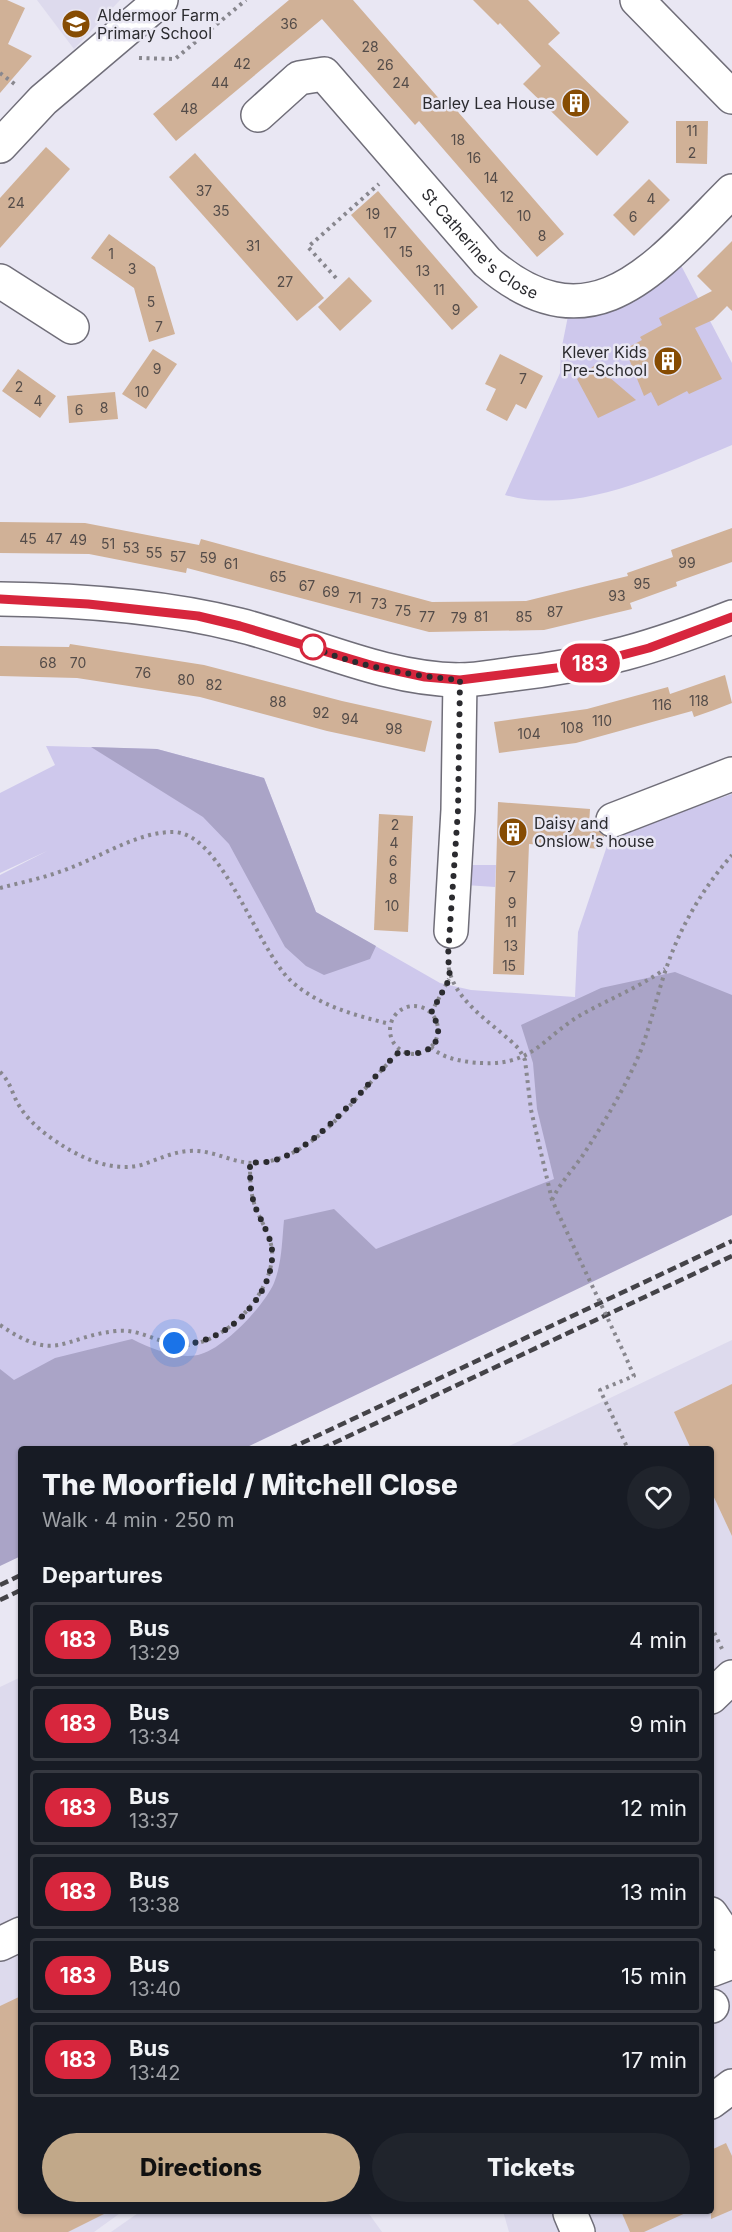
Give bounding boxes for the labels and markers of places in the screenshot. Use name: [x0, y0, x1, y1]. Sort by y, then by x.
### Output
place label: Aldermoor Farm Primary School: [97, 5, 219, 43]
school or university icon: Aldermoor Farm Primary School: [60, 8, 92, 40]
building icon: Barley Lea House: [560, 87, 592, 119]
place label: Barley Lea House: [422, 93, 555, 113]
place label: Klever Kids Pre-School: [562, 342, 647, 380]
building icon: Klever Kids Pre-School: [652, 345, 684, 377]
unlabelled marker: [300, 634, 326, 660]
place label: Daisy and Onslow's house: [534, 813, 654, 851]
building icon: Daisy and Onslow's house: [497, 816, 529, 848]

